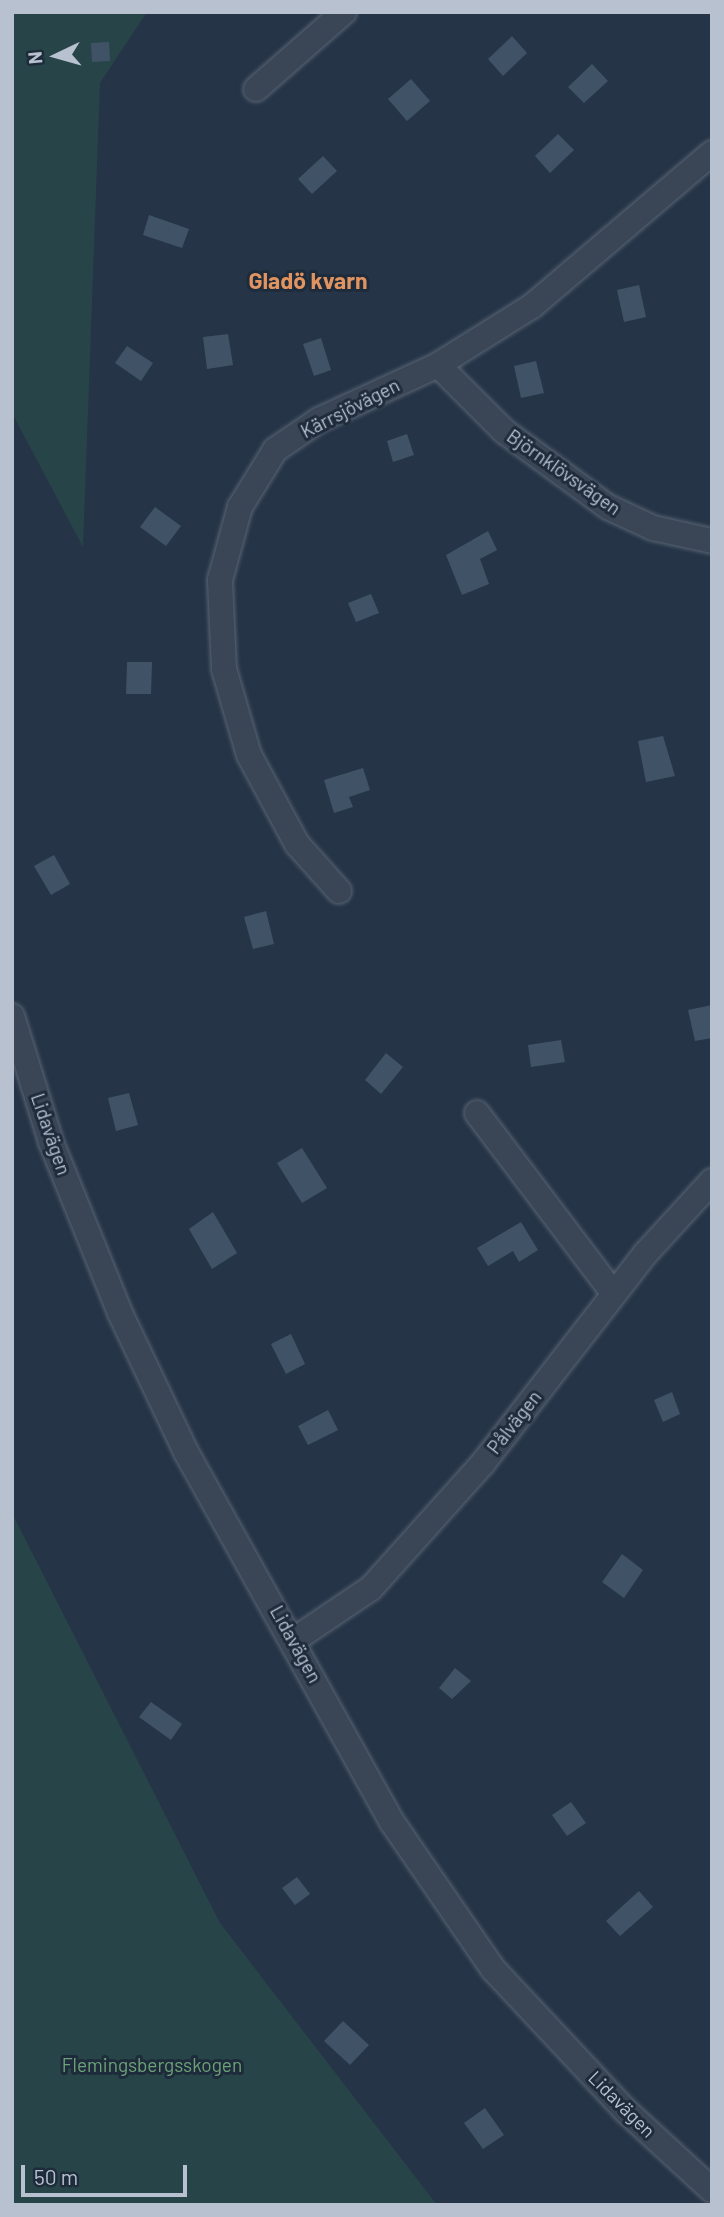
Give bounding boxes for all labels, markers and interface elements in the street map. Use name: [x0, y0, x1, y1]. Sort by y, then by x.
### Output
north arrow: [21, 21, 91, 91]
text: N: [23, 51, 47, 65]
district label: Gladö kvarn: [248, 266, 368, 294]
street label: Kärrsjövägen: [297, 373, 403, 443]
street label: Björnklövsvägen: [503, 424, 625, 520]
street label: Lidavägen: [26, 1090, 76, 1178]
street label: Pålvägen: [482, 1386, 546, 1458]
street label: Lidavägen: [266, 1601, 326, 1687]
park label: Flemingsbergsskogen: [62, 2054, 242, 2076]
street label: Lidavägen: [584, 2066, 660, 2142]
scale bar: [24, 2150, 191, 2194]
text: 50 m: [34, 2164, 78, 2189]

